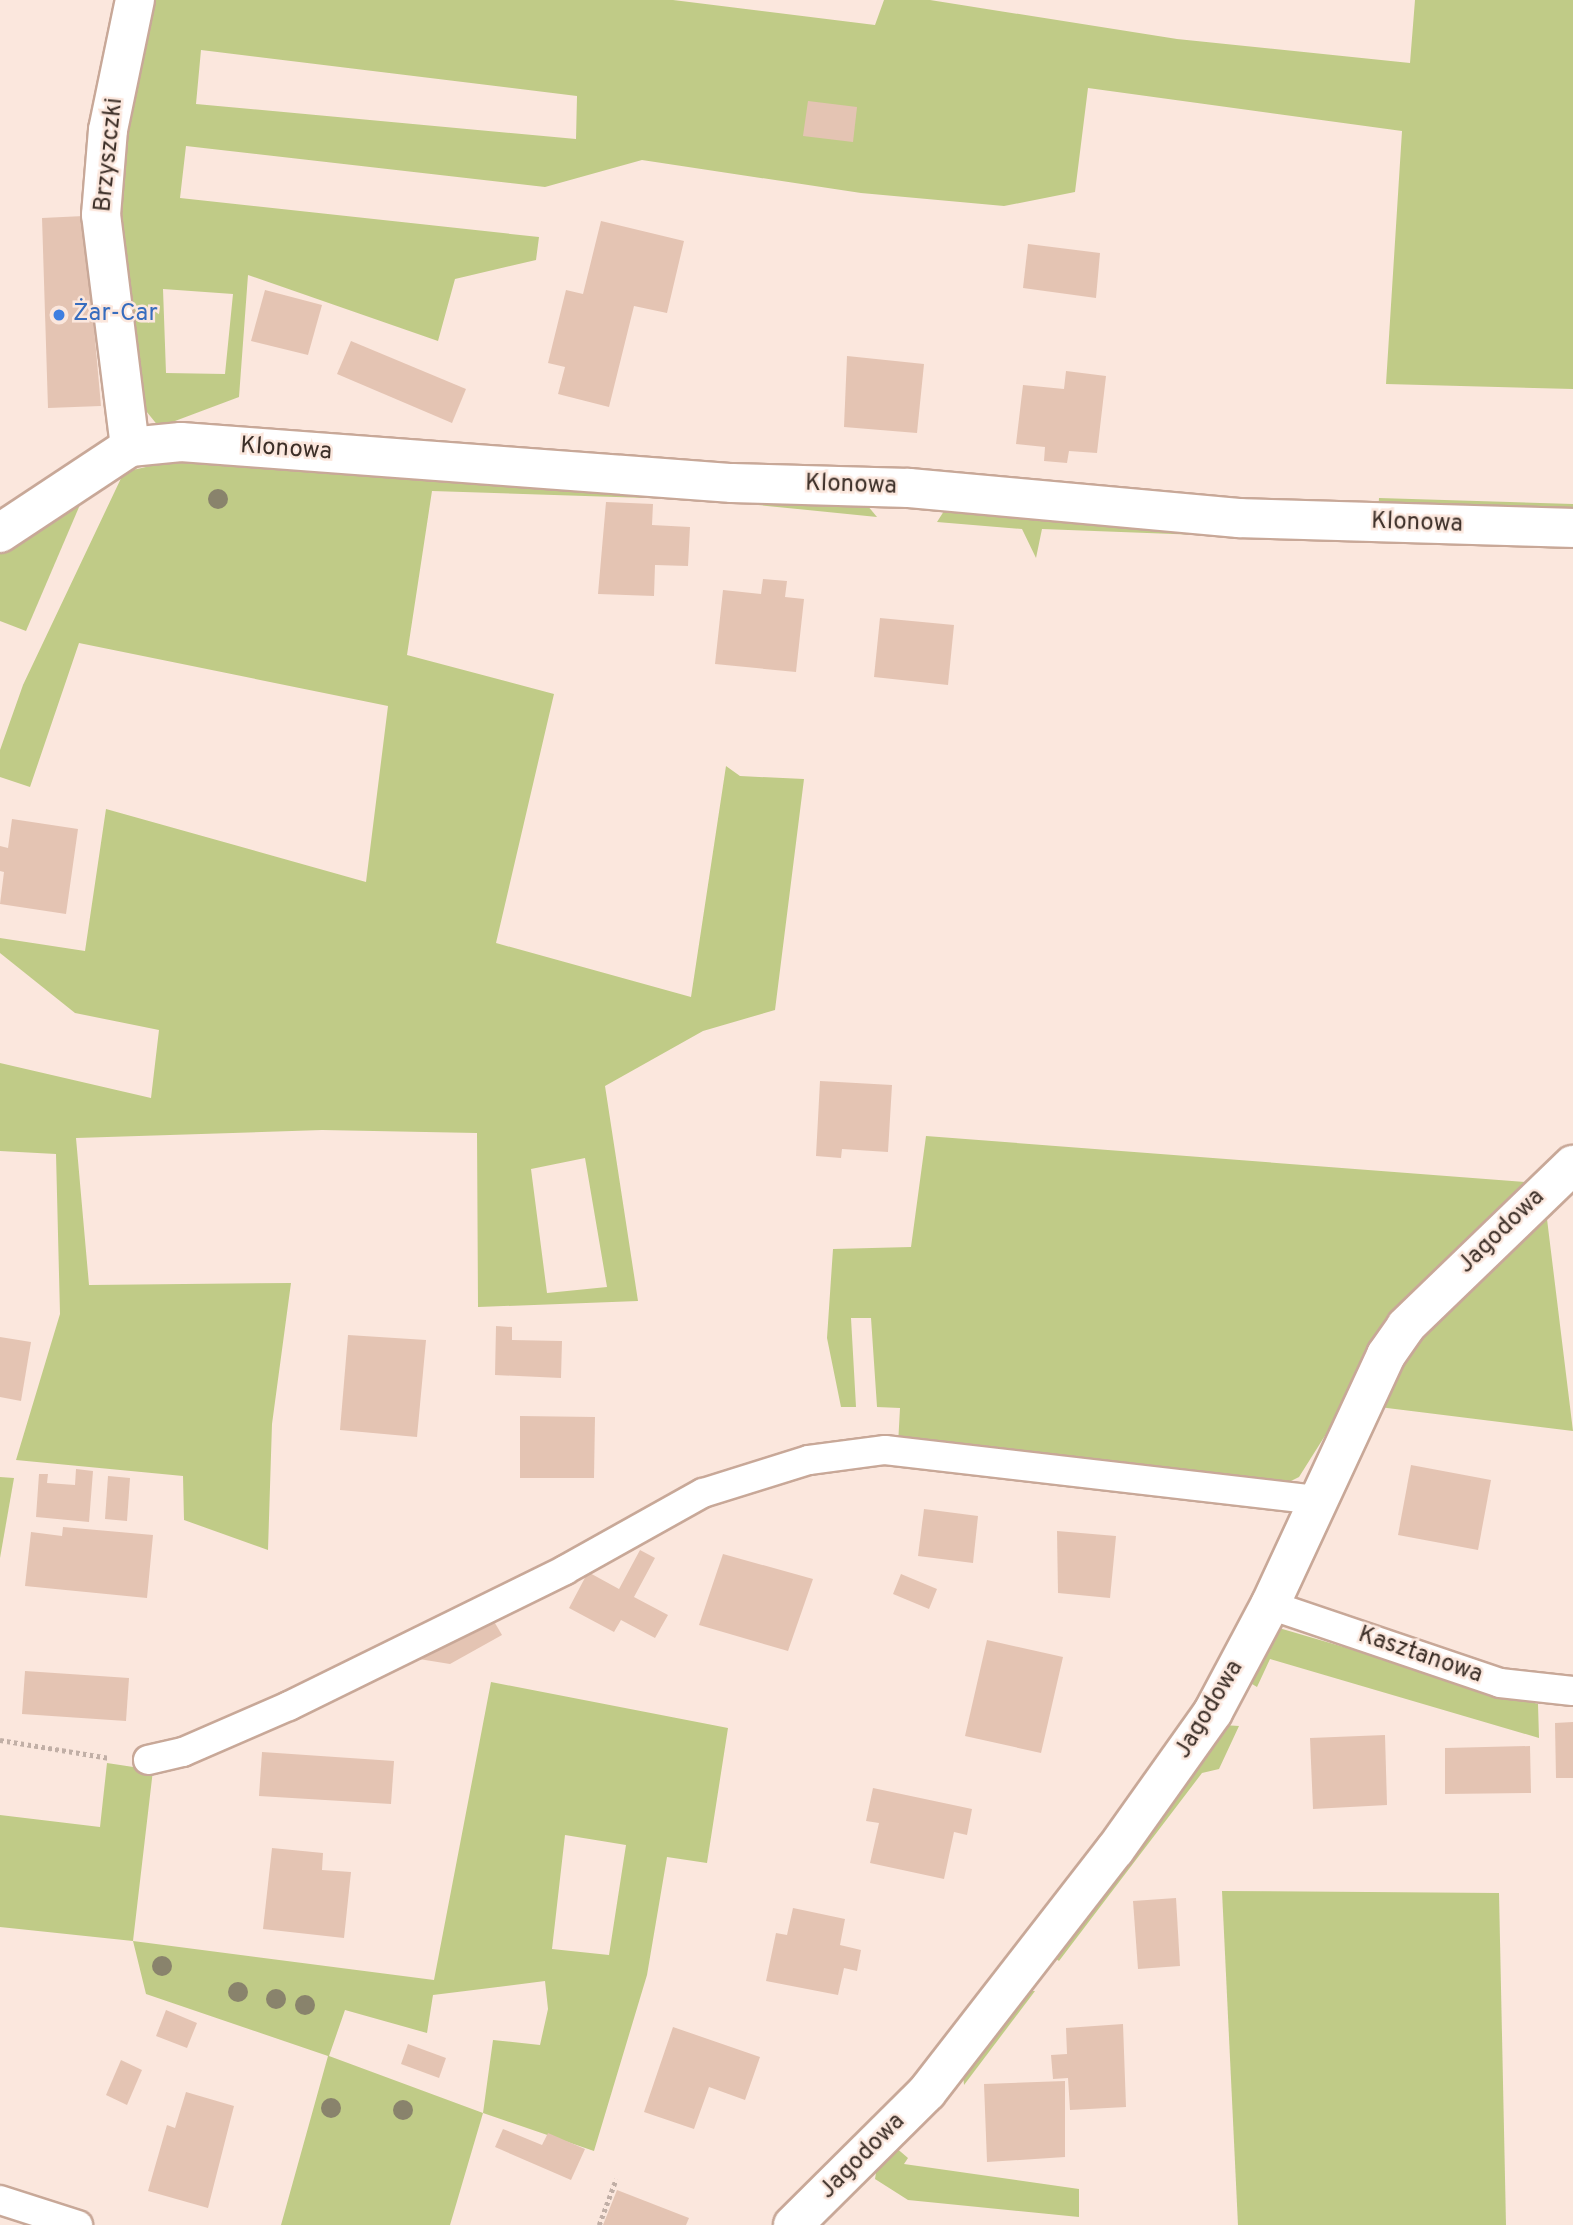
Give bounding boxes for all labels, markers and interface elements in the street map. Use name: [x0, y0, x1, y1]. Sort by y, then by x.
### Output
street label: Brzyszczki: [90, 97, 130, 213]
place label: Żar-Car: [73, 301, 158, 329]
marker: Żar-Car: [51, 307, 67, 323]
street label: Klonowa: [239, 432, 333, 468]
street label: Klonowa: [805, 470, 897, 502]
street label: Klonowa: [1371, 508, 1463, 540]
street label: Jagodowa: [1453, 1184, 1551, 1280]
street label: Kasztanowa: [1354, 1621, 1486, 1691]
street label: Jagodowa: [1169, 1656, 1251, 1764]
street label: Jagodowa: [814, 2108, 912, 2206]

